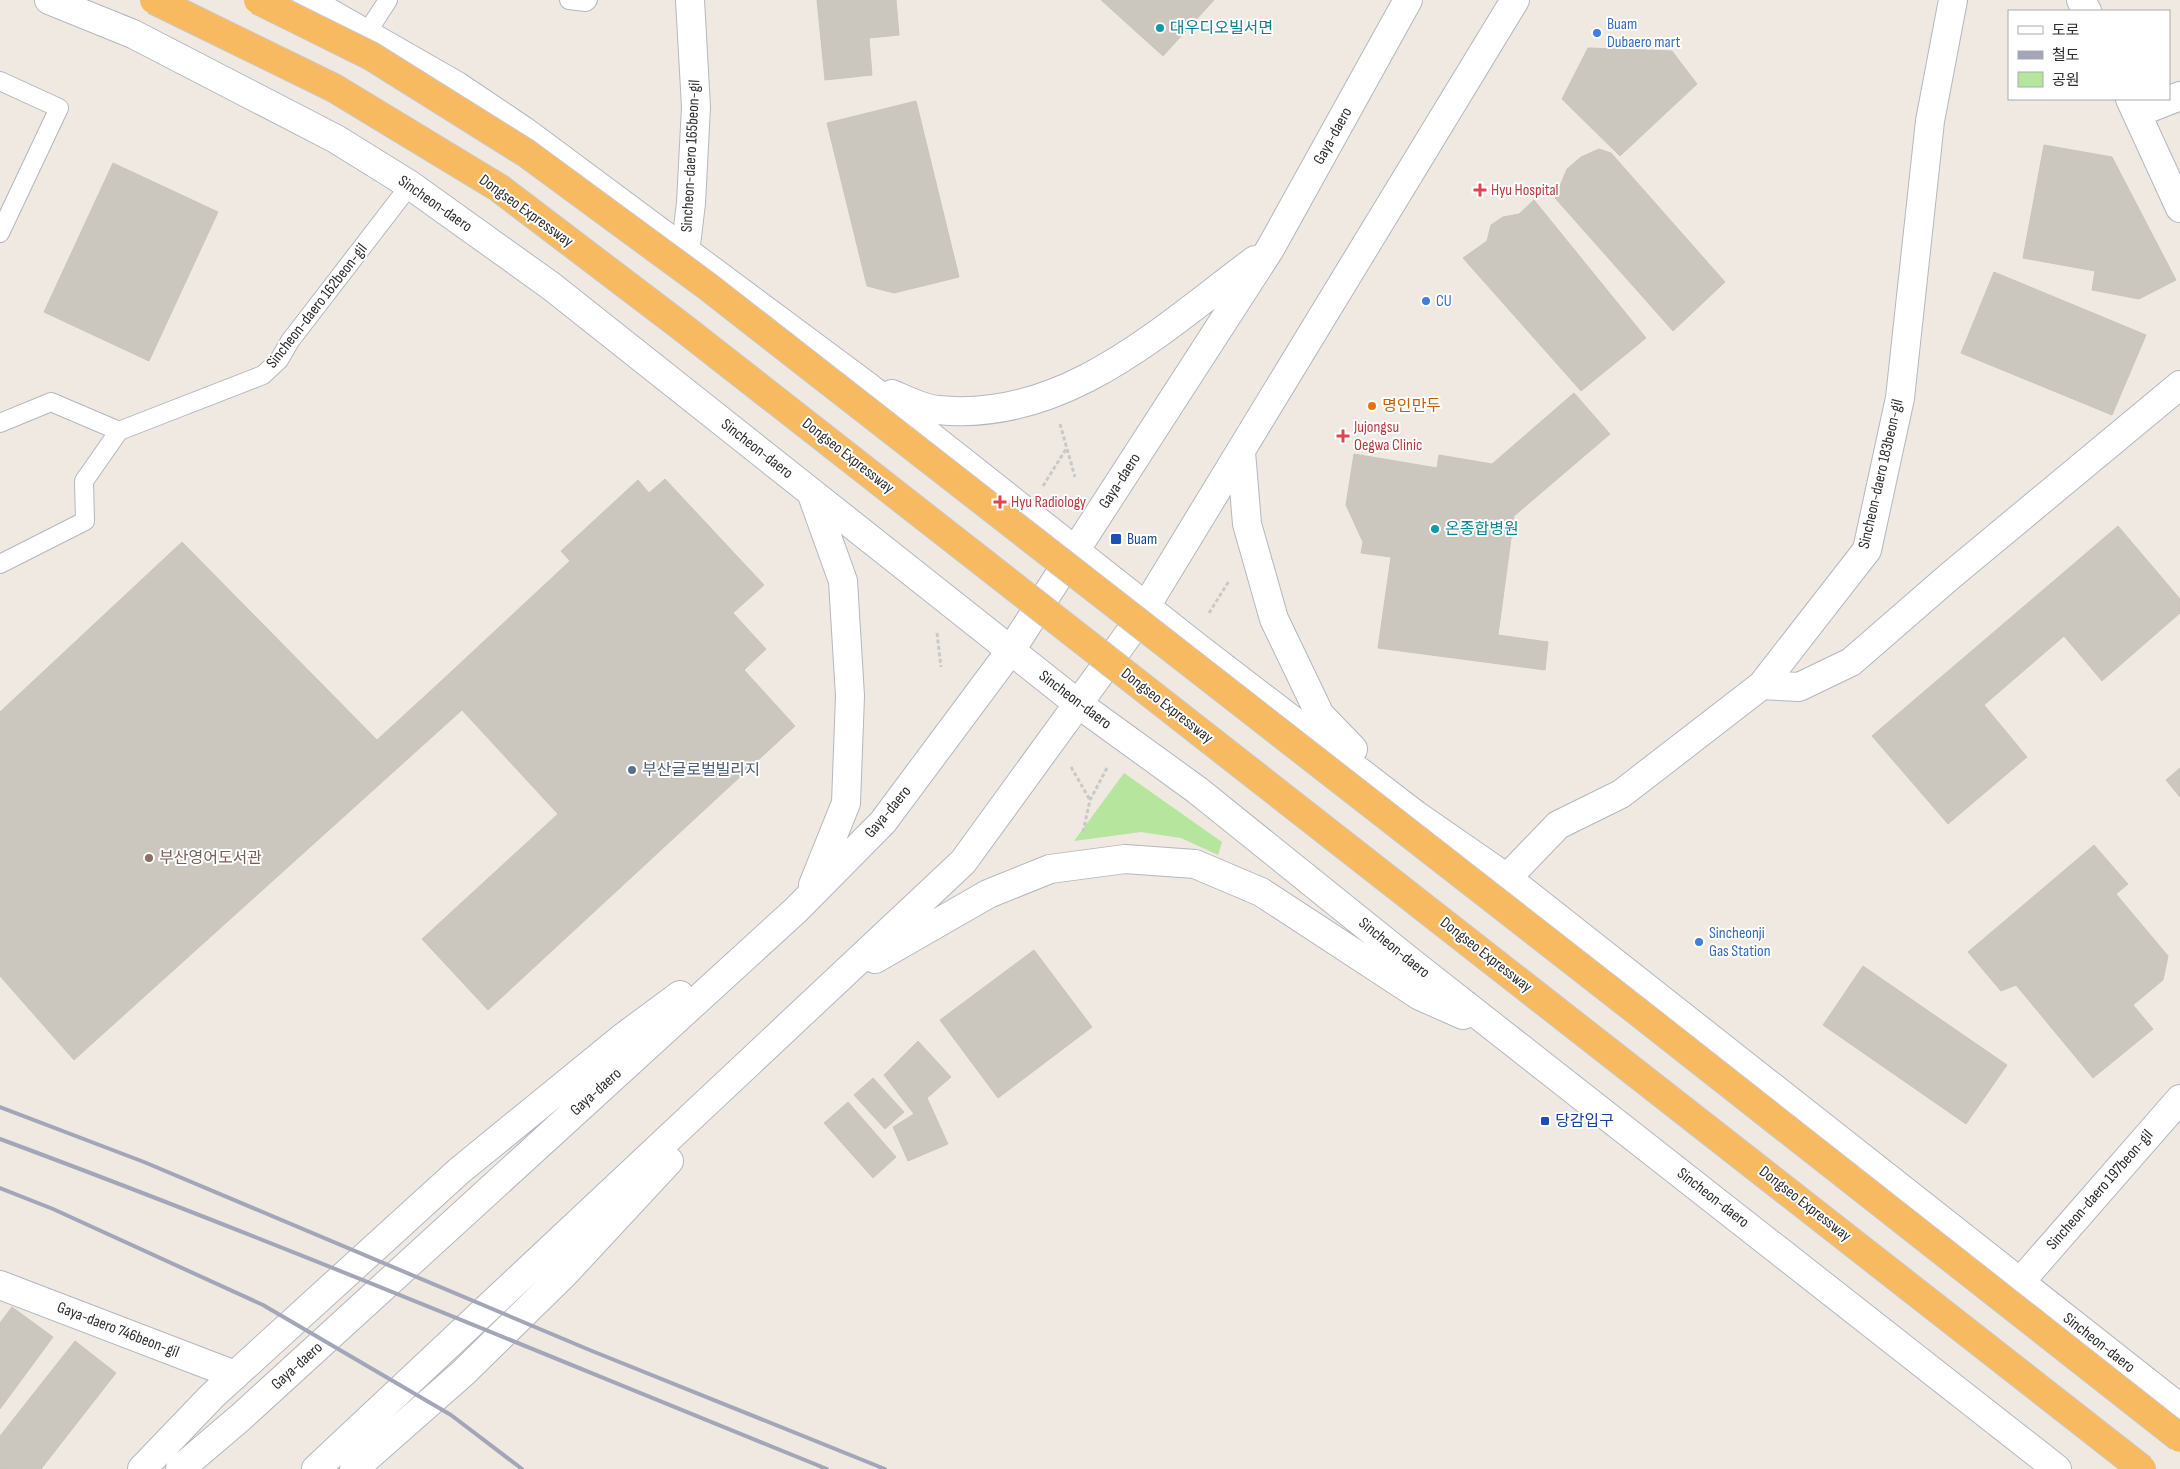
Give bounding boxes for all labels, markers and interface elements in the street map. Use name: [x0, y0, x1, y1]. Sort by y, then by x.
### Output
legend: [2008, 10, 2170, 100]
place label: Buam Dubaero mart: [1607, 15, 1681, 52]
place label: 대우디오빌서면: [1170, 19, 1273, 38]
text: 도로: [2052, 21, 2080, 40]
marker: 대우디오빌서면: [1154, 22, 1166, 34]
marker: Buam Dubaero mart: [1591, 27, 1603, 39]
text: 철도: [2052, 46, 2080, 65]
text: 공원: [2052, 71, 2080, 90]
street label: Sincheon-daero 165beon-gil: [678, 79, 704, 233]
street label: Gaya-daero: [1310, 104, 1356, 168]
street label: Dongseo Expressway: [475, 171, 577, 251]
street label: Sincheon-daero: [394, 172, 476, 236]
place label: Hyu Hospital: [1491, 181, 1559, 200]
marker: Hyu Hospital: [1473, 183, 1487, 197]
street label: Sincheon-daero 162beon-gil: [262, 240, 372, 372]
place label: CU: [1436, 292, 1452, 311]
marker: CU: [1420, 295, 1432, 307]
place label: 명인만두: [1382, 397, 1441, 416]
street label: Sincheon-daero 183beon-gil: [1855, 397, 1907, 551]
marker: 명인만두: [1366, 400, 1378, 412]
street label: Dongseo Expressway: [798, 414, 898, 498]
street label: Sincheon-daero: [717, 415, 797, 483]
place label: Jujongsu Oegwa Clinic: [1353, 418, 1422, 455]
marker: Jujongsu Oegwa Clinic: [1336, 429, 1350, 443]
street label: Gaya-daero: [1095, 450, 1145, 512]
place label: Hyu Radiology: [1011, 493, 1086, 512]
marker: Hyu Radiology: [993, 495, 1007, 509]
place label: 온종합병원: [1445, 520, 1519, 539]
marker: 온종합병원: [1429, 523, 1441, 535]
place label: Buam: [1127, 530, 1157, 549]
marker: Buam: [1109, 532, 1123, 546]
street label: Dongseo Expressway: [1117, 664, 1217, 748]
street label: Sincheon-daero: [1035, 667, 1115, 733]
place label: 부산글로벌빌리지: [642, 761, 760, 780]
marker: 부산글로벌빌리지: [626, 764, 638, 776]
street label: Gaya-daero: [861, 782, 915, 842]
place label: 부산영어도서관: [159, 849, 262, 868]
marker: 부산영어도서관: [143, 852, 155, 864]
street label: Dongseo Expressway: [1436, 913, 1536, 997]
street label: Sincheon-daero: [1355, 914, 1433, 982]
place label: Sincheonji Gas Station: [1709, 924, 1771, 961]
marker: Sincheonji Gas Station: [1693, 936, 1705, 948]
street label: Gaya-daero: [567, 1064, 625, 1120]
place label: 당감입구: [1555, 1112, 1614, 1131]
marker: 당감입구: [1539, 1115, 1551, 1127]
street label: Sincheon-daero 197beon-gil: [2043, 1126, 2157, 1254]
street label: Dongseo Expressway: [1755, 1162, 1855, 1246]
street label: Sincheon-daero: [1673, 1164, 1753, 1232]
street label: Gaya-daero 746beon-gil: [54, 1298, 182, 1362]
street label: Sincheon-daero: [2059, 1309, 2139, 1377]
street label: Gaya-daero: [268, 1338, 326, 1394]

